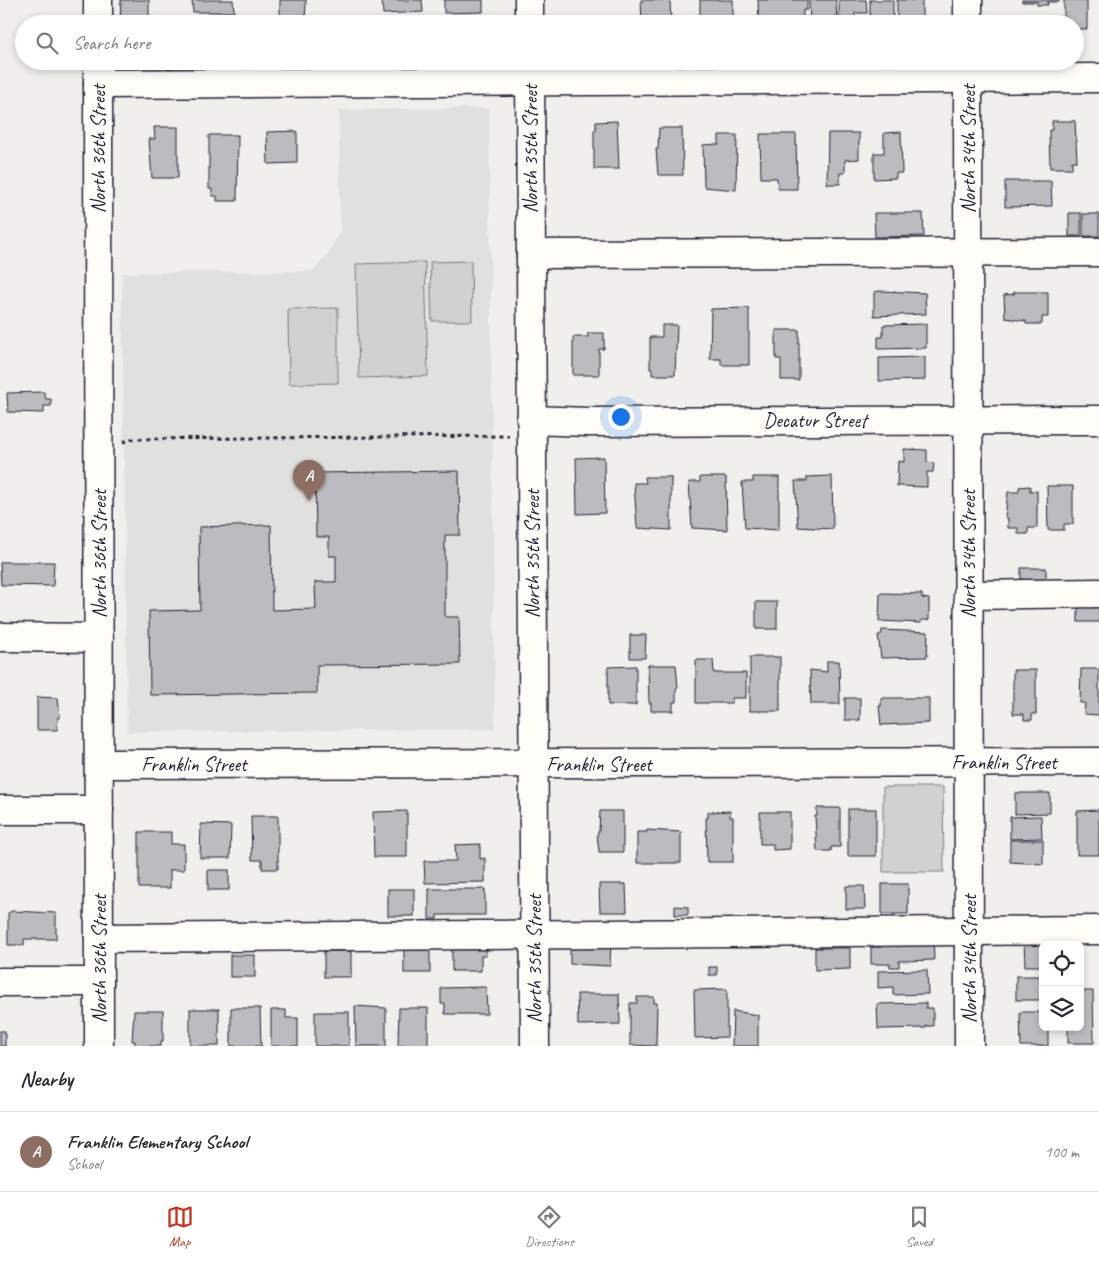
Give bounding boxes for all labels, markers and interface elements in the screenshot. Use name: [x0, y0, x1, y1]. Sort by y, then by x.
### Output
search box: [15, 15, 1084, 70]
icon: search: [33, 29, 61, 57]
text: Search here: [73, 31, 150, 55]
street label: North 36th Street: [86, 82, 111, 213]
street label: North 35th Street: [518, 82, 543, 213]
street label: North 34th Street: [956, 82, 981, 213]
your location: [608, 404, 634, 430]
street label: Decatur Street: [764, 408, 870, 433]
pin: A: [293, 460, 325, 501]
street label: North 36th Street: [87, 487, 112, 618]
street label: North 35th Street: [520, 487, 545, 618]
street label: North 34th Street: [956, 487, 981, 618]
street label: Franklin Street: [951, 750, 1059, 775]
street label: Franklin Street: [141, 752, 249, 777]
street label: Franklin Street: [546, 752, 654, 777]
street label: North 36th Street: [87, 892, 112, 1023]
street label: North 35th Street: [522, 892, 547, 1023]
street label: North 34th Street: [957, 892, 982, 1023]
map controls: [1039, 941, 1084, 1031]
button: locate: [1039, 941, 1084, 986]
button: layers: [1039, 986, 1084, 1031]
text: Nearby: [20, 1066, 73, 1092]
text: Franklin Elementary School: [67, 1130, 248, 1154]
text: A: [32, 1142, 40, 1162]
text: 100 m: [1045, 1142, 1079, 1162]
text: School: [67, 1154, 101, 1174]
tab: Map: [166, 1203, 194, 1250]
tab: Directions: [525, 1203, 574, 1250]
tab: Saved: [905, 1203, 933, 1250]

